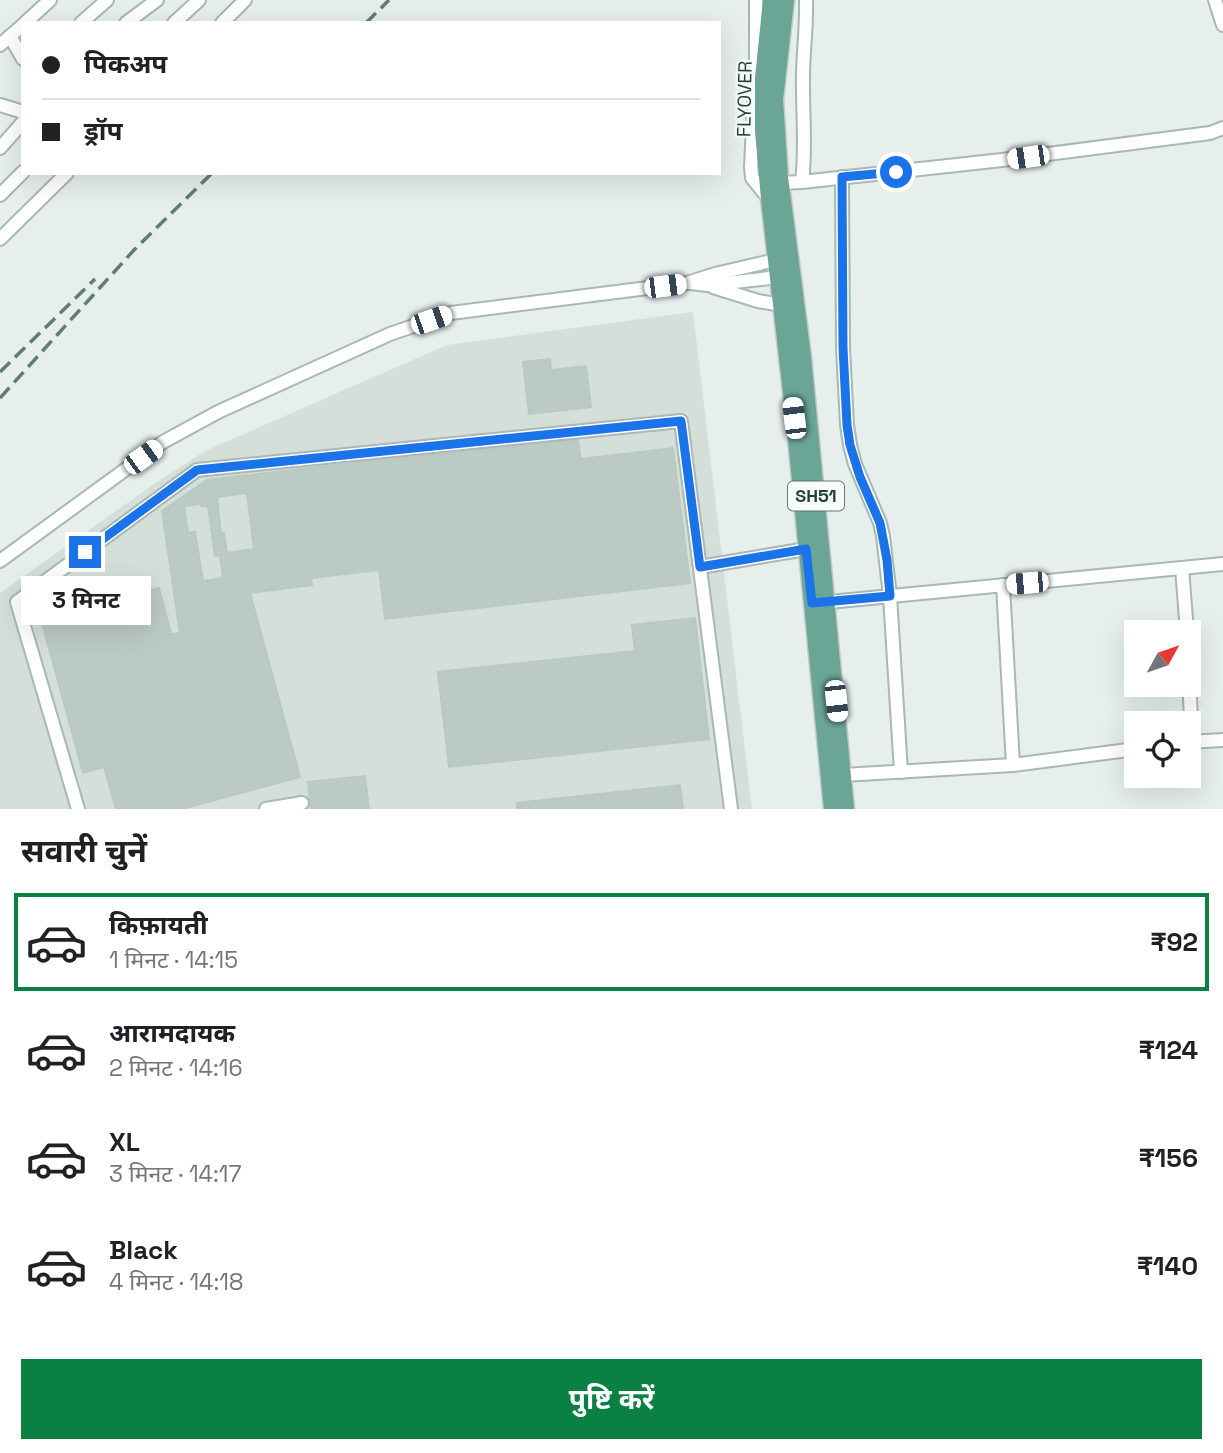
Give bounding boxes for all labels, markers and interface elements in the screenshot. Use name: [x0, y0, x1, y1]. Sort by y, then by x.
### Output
text: पिकअप: [84, 47, 167, 81]
street label: FLYOVER: [731, 61, 758, 137]
text: ड्रॉप: [84, 114, 122, 148]
car: [1006, 144, 1051, 170]
route start: [880, 156, 912, 188]
car: [643, 273, 688, 299]
car: [408, 303, 455, 337]
car: [782, 396, 807, 440]
car: [120, 436, 167, 478]
road number: SH51: [788, 482, 844, 510]
route end: [69, 536, 101, 568]
car: [1006, 571, 1049, 595]
callout: 3 मिनट: [20, 576, 150, 626]
text: 3 मिनट: [52, 585, 120, 615]
north arrow: [1124, 620, 1200, 696]
map controls: [1124, 620, 1201, 788]
car: [824, 679, 849, 723]
button: locate: [1124, 711, 1201, 788]
text: सवारी चुनें: [21, 831, 147, 871]
text: किफ़ायती: [109, 908, 208, 942]
icon: car: [25, 911, 88, 974]
text: ₹92: [1150, 925, 1198, 959]
text: 1 मिनट · 14:15: [109, 945, 238, 975]
text: आरामदायक: [109, 1016, 235, 1050]
icon: car: [25, 1019, 88, 1082]
text: ₹124: [1139, 1033, 1198, 1067]
text: 2 मिनट · 14:16: [109, 1053, 242, 1083]
text: XL: [109, 1125, 140, 1159]
icon: car: [25, 1127, 88, 1190]
text: ₹156: [1138, 1141, 1198, 1175]
text: 3 मिनट · 14:17: [109, 1159, 241, 1189]
text: Black: [109, 1233, 178, 1267]
icon: car: [25, 1235, 88, 1298]
text: ₹140: [1137, 1249, 1198, 1283]
text: 4 मिनट · 14:18: [109, 1267, 243, 1297]
button: पुष्टि करें: [21, 1359, 1202, 1439]

